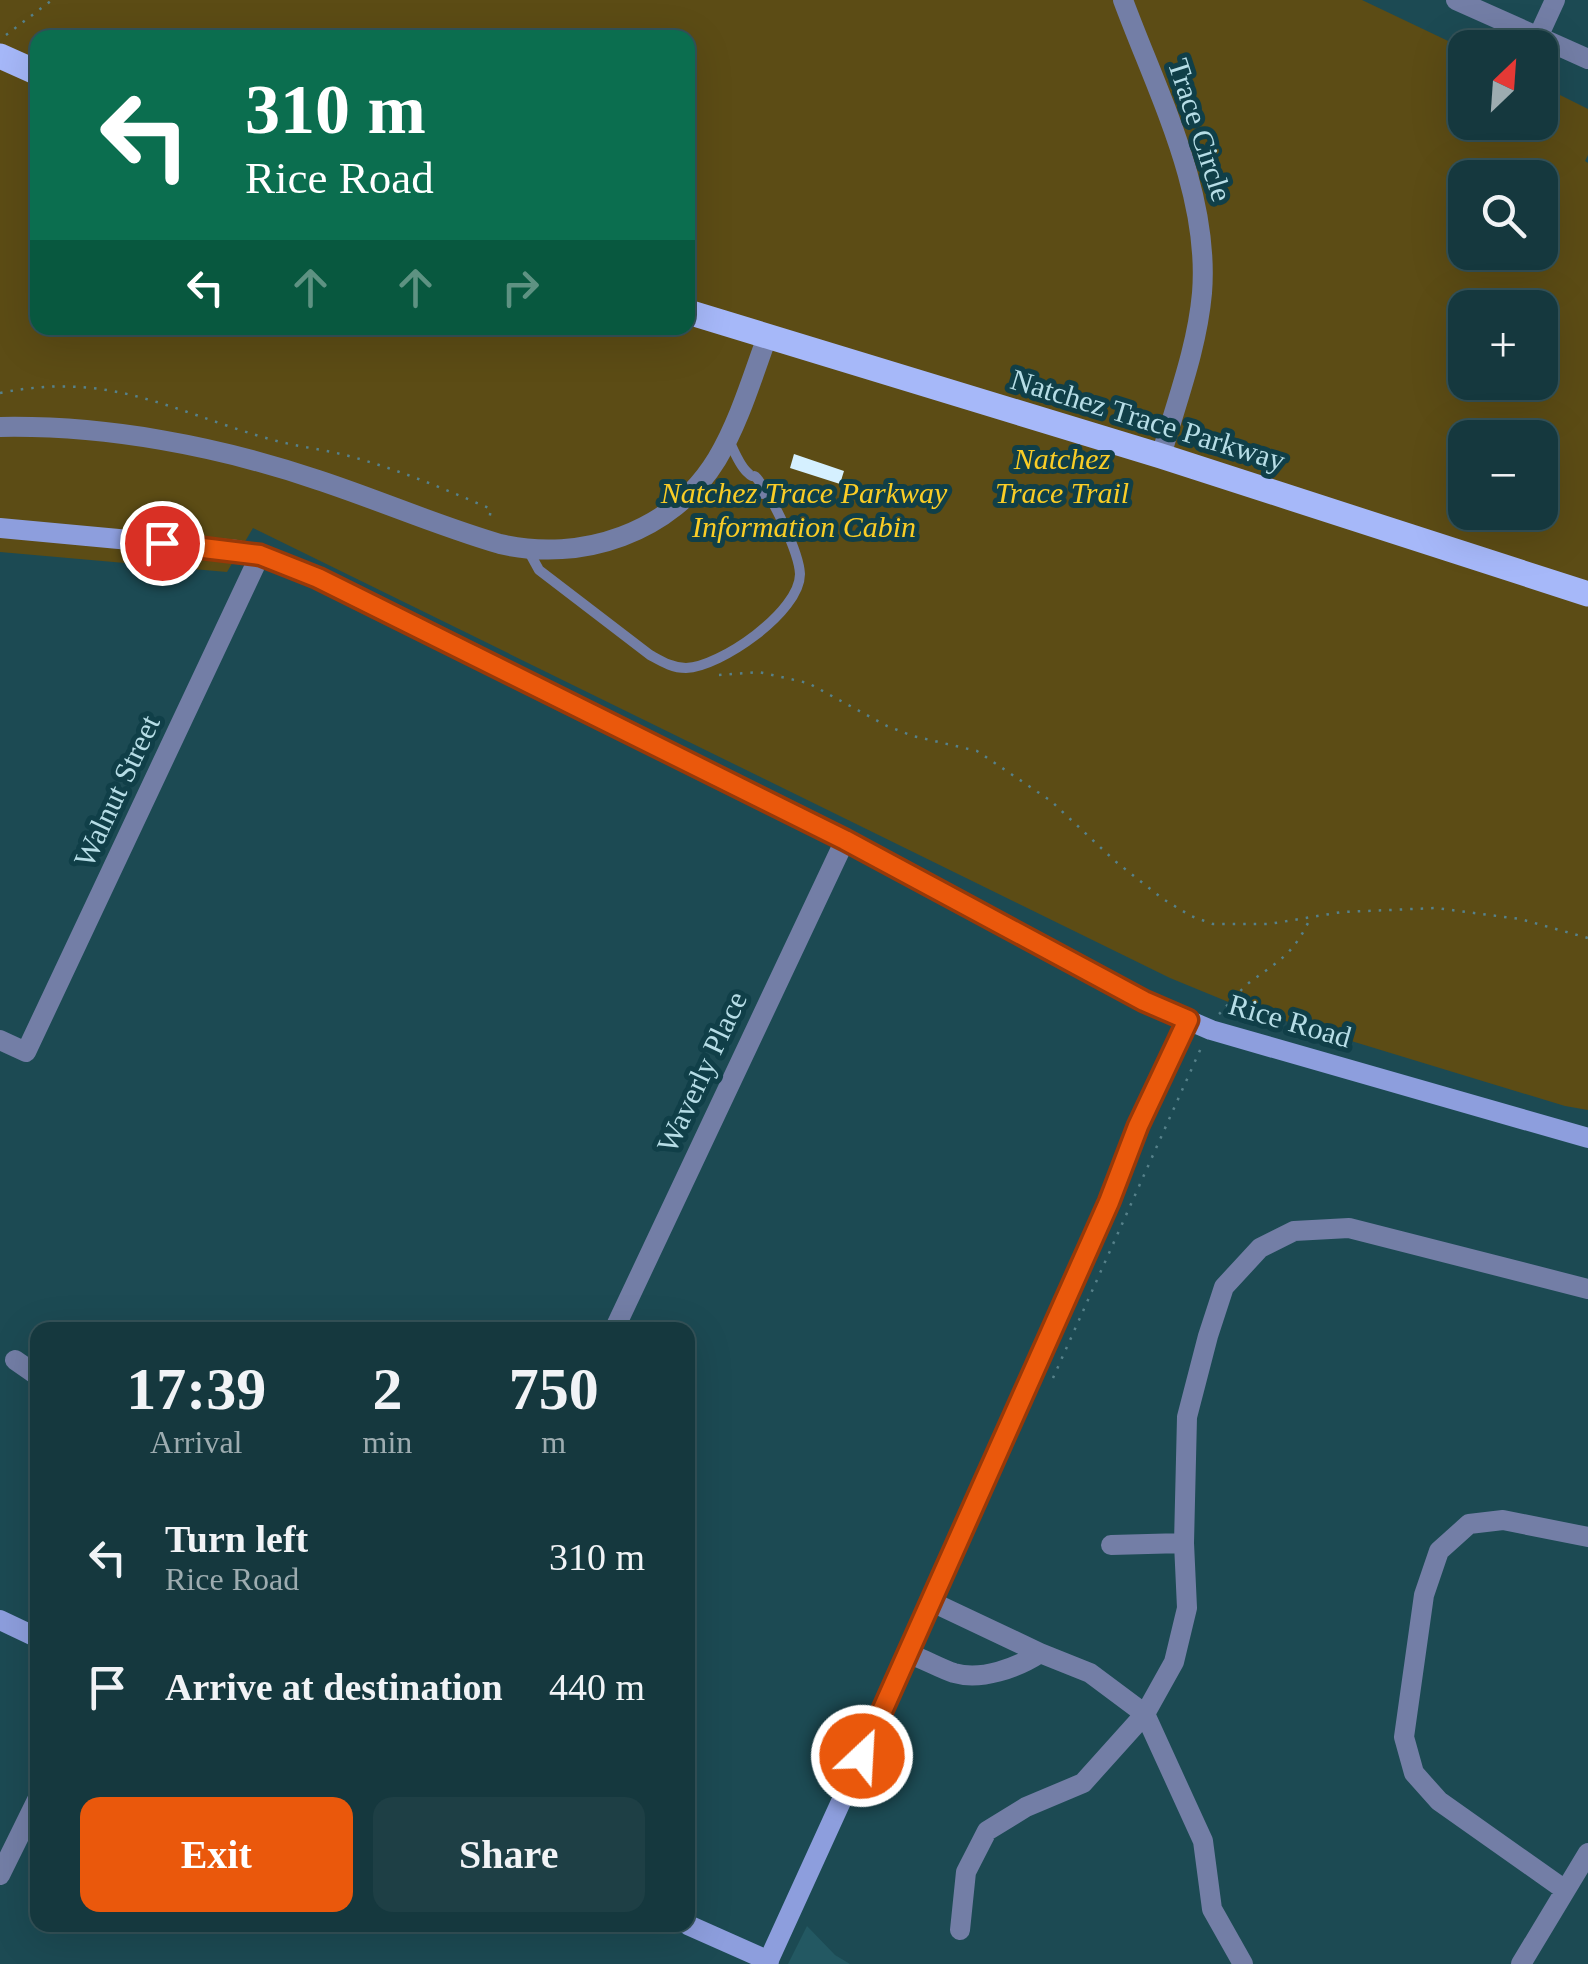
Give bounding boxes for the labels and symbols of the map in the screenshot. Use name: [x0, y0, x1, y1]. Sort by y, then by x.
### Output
north arrow: [1448, 30, 1558, 140]
street label: Trace Circle: [1162, 54, 1239, 205]
street label: Natchez Trace Parkway: [1007, 362, 1289, 477]
park label: Natchez Trace Trail: [995, 442, 1129, 509]
park label: Natchez Trace Parkway Information Cabin: [660, 476, 948, 543]
pin: [120, 501, 205, 586]
street label: Walnut Street: [67, 709, 166, 872]
street label: Waverly Place: [650, 986, 753, 1157]
street label: Rice Road: [1225, 987, 1355, 1054]
position arrow: [810, 1704, 914, 1808]

